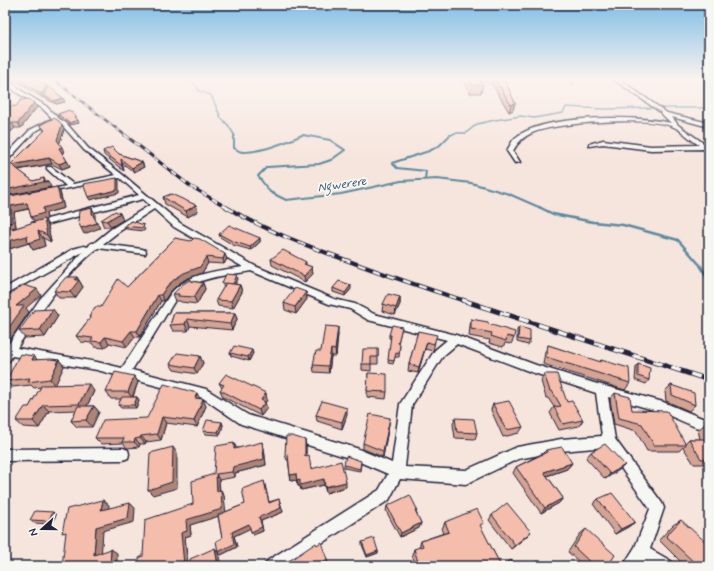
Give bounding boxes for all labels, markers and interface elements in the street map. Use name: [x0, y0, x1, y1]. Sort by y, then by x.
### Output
water label: Ngwerere: [317, 174, 368, 197]
north arrow: [22, 509, 62, 549]
text: N: [26, 526, 41, 538]

